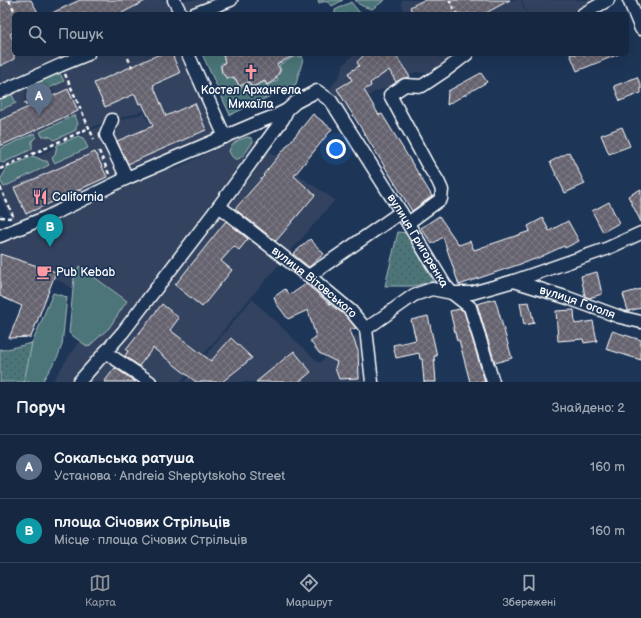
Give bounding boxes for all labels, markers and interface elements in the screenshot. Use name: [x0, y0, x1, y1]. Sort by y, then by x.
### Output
search box: [12, 12, 629, 56]
icon: search: [26, 23, 48, 45]
text: Пошук: [58, 25, 104, 44]
church icon: Костел Архангела Михаїла: [242, 63, 260, 81]
pin: A: [26, 83, 52, 116]
place label: Костел Архангела Михаїла: [201, 83, 301, 112]
your location: [326, 139, 346, 159]
restaurant icon: California: [31, 188, 49, 206]
place label: California: [52, 190, 104, 205]
street label: вулиця Григоренка: [384, 191, 452, 290]
pin: B: [37, 214, 63, 247]
street label: вулиця Вітовського: [269, 243, 361, 321]
cafe icon: Pub Kebab: [35, 263, 53, 281]
place label: Pub Kebab: [56, 265, 116, 280]
street label: вулиця Гоголя: [538, 282, 618, 322]
text: Поруч: [16, 398, 66, 418]
text: Знайдено: 2: [552, 400, 625, 416]
text: Сокальська ратуша: [54, 449, 194, 468]
text: A: [25, 459, 33, 475]
text: 160 m: [590, 459, 625, 475]
text: Установа · Andreia Sheptytskoho Street: [54, 468, 285, 484]
text: площа Січових Стрільців: [54, 513, 230, 532]
text: B: [24, 523, 34, 539]
text: 160 m: [590, 523, 625, 539]
text: Місце · площа Січових Стрільців: [54, 532, 247, 548]
tab: Карта: [85, 572, 116, 609]
tab: Маршрут: [286, 572, 333, 609]
tab: Збережені: [502, 572, 556, 609]

